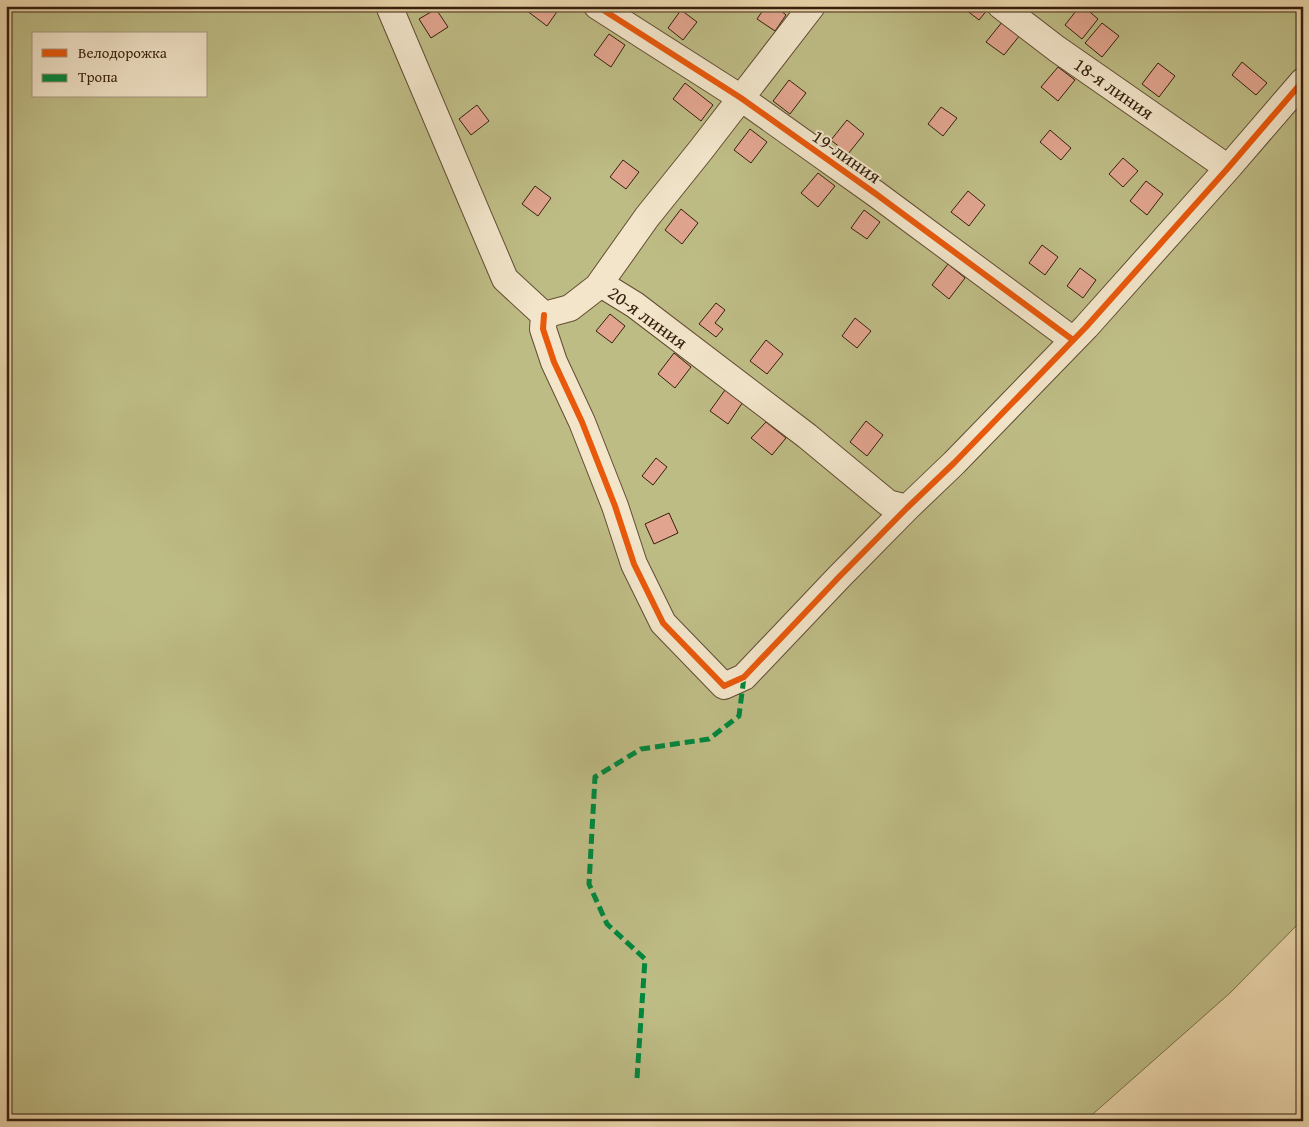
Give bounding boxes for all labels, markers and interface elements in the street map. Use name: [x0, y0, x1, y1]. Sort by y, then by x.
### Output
legend: [32, 32, 208, 98]
text: Велодорожка: [78, 42, 168, 63]
street label: 18-я линия: [1068, 50, 1160, 126]
text: Тропа: [78, 66, 119, 87]
street label: 19-линия: [807, 122, 887, 190]
street label: 20-я линия: [602, 279, 694, 356]

